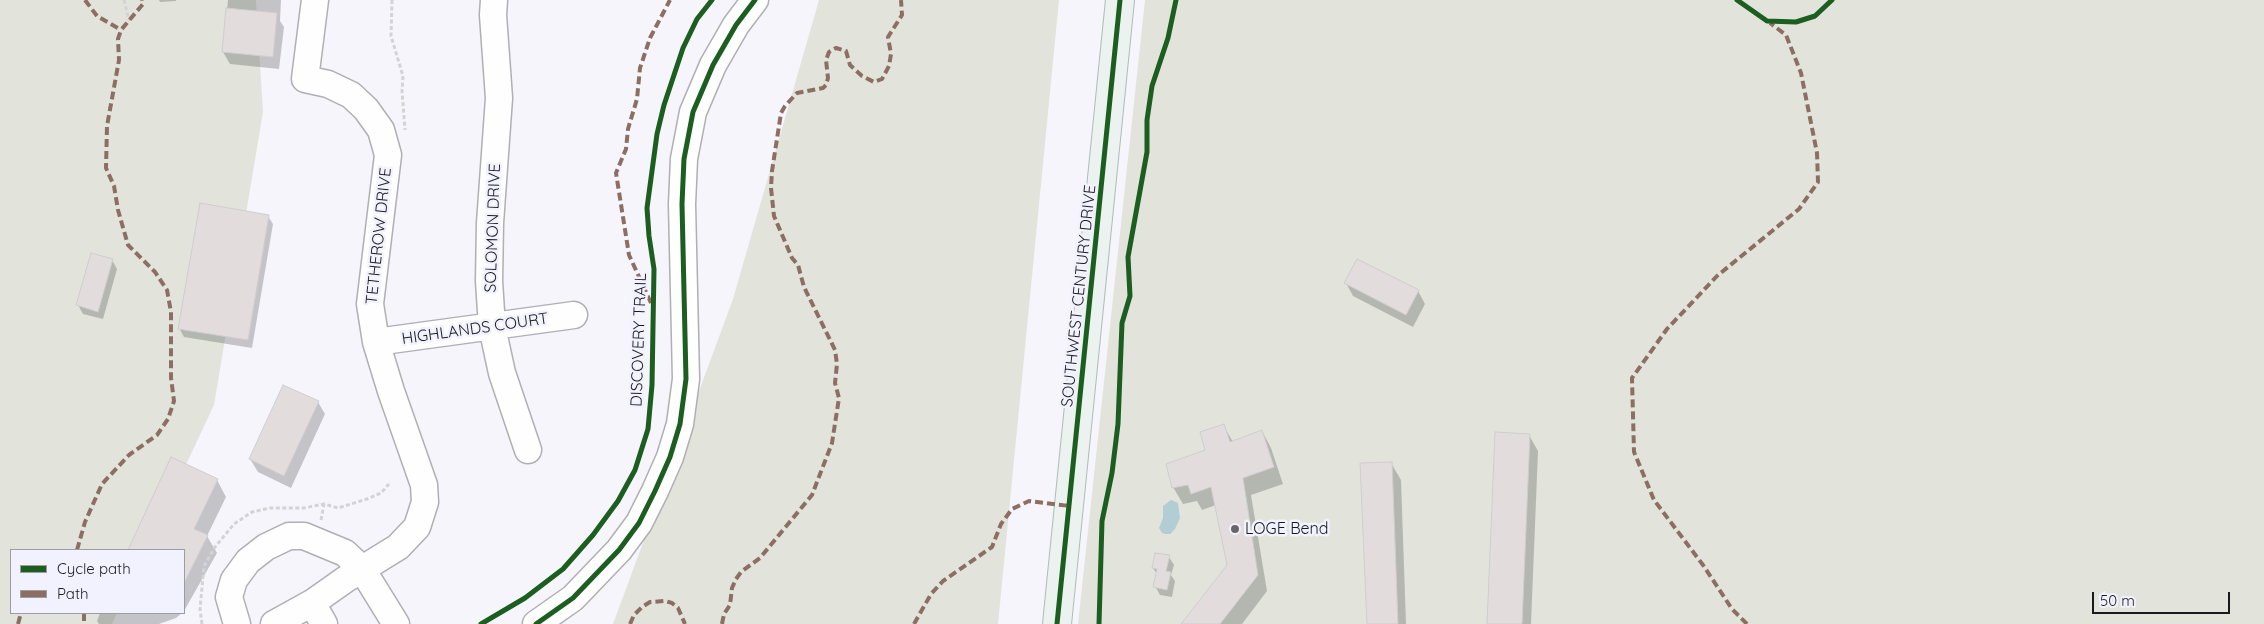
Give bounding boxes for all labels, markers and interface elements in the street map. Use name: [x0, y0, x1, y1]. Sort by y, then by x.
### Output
street label: SOLOMON DRIVE: [481, 163, 505, 293]
street label: TETHEROW DRIVE: [362, 167, 396, 305]
street label: SOUTHWEST CENTURY DRIVE: [1058, 184, 1100, 408]
street label: DISCOVERY TRAIL: [627, 273, 651, 407]
street label: HIGHLANDS COURT: [400, 309, 550, 349]
place label: LOGE Bend: [1245, 519, 1329, 539]
marker: LOGE Bend: [1229, 523, 1241, 535]
legend: [10, 549, 185, 614]
text: Cycle path: [57, 559, 131, 578]
scale bar: [2094, 582, 2232, 614]
text: Path: [57, 584, 89, 603]
text: 50 m: [2100, 591, 2135, 610]

